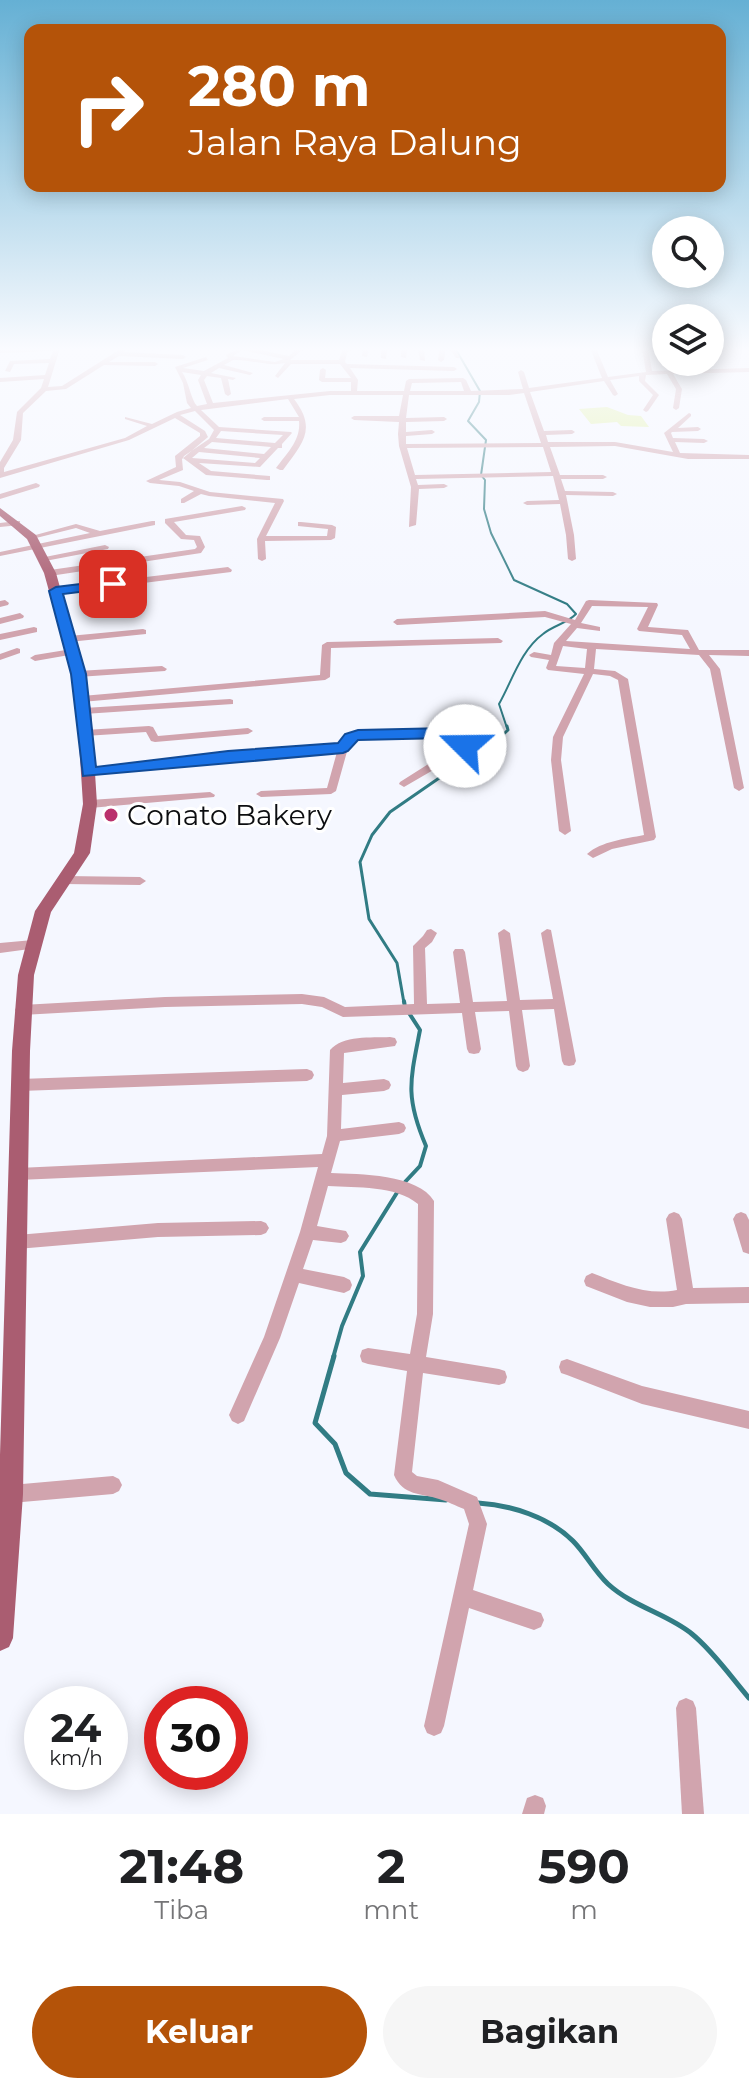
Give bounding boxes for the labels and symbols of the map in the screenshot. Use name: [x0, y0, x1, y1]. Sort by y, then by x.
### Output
pin: [79, 550, 147, 618]
position arrow: [423, 704, 507, 788]
place label: Conato Bakery: [127, 798, 333, 832]
marker: Conato Bakery: [102, 806, 120, 824]
speed limit sign: 30: [144, 1686, 248, 1790]

